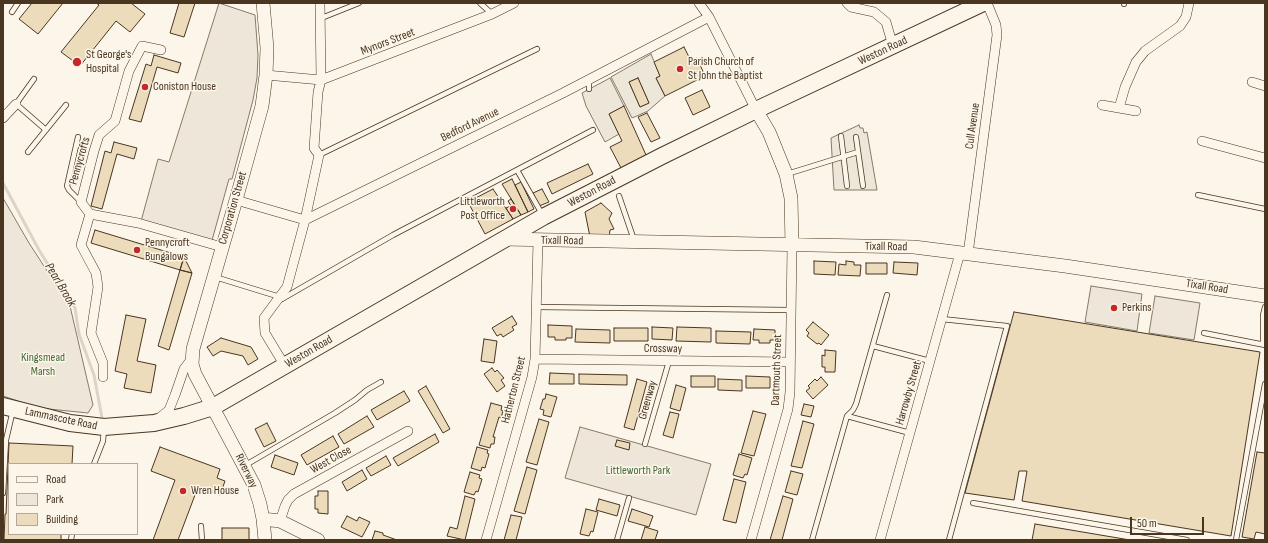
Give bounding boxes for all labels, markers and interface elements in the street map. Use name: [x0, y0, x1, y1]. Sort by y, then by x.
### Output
street label: Mynors Street: [359, 25, 417, 59]
street label: Weston Road: [856, 33, 910, 69]
place label: St George's Hospital: [86, 48, 131, 76]
place label: Parish Church of St John the Baptist: [688, 55, 763, 83]
marker: St George's Hospital: [71, 56, 83, 68]
marker: Parish Church of St John the Baptist: [675, 64, 685, 74]
place label: Coniston House: [153, 80, 216, 94]
marker: Coniston House: [140, 82, 150, 92]
street label: Cull Avenue: [963, 102, 983, 150]
street label: Bedford Avenue: [439, 105, 501, 145]
street label: Pennycrofts: [66, 136, 94, 186]
street label: Corporation Street: [216, 170, 250, 246]
street label: Weston Road: [566, 173, 618, 211]
place label: Littleworth Post Office: [460, 195, 505, 223]
marker: Littleworth Post Office: [508, 204, 518, 214]
street label: Tixall Road: [541, 233, 583, 249]
place label: Pennycroft Bungalows: [145, 236, 190, 264]
street label: Tixall Road: [865, 239, 907, 255]
marker: Pennycroft Bungalows: [132, 245, 142, 255]
water label: Pearl Brook: [41, 260, 79, 310]
street label: Tixall Road: [1185, 277, 1229, 297]
place label: Perkins: [1122, 301, 1152, 315]
marker: Perkins: [1109, 303, 1119, 313]
street label: Weston Road: [283, 333, 335, 371]
street label: Dartmouth Street: [769, 334, 785, 406]
street label: Crossway: [644, 341, 682, 357]
park label: Kingsmead Marsh: [21, 351, 65, 379]
street label: Hatherton Street: [499, 355, 529, 425]
street label: Harrowby Street: [893, 359, 925, 427]
street label: Greenway: [636, 379, 660, 421]
street label: Lammascote Road: [24, 404, 98, 434]
street label: West Close: [308, 443, 354, 477]
street label: Riverway: [232, 451, 260, 491]
legend: [8, 463, 138, 535]
park label: Littleworth Park: [606, 464, 670, 478]
text: Road: [46, 472, 66, 487]
place label: Wren House: [191, 484, 239, 498]
marker: Wren House: [178, 486, 188, 496]
text: Park: [46, 492, 64, 507]
scale bar: [1132, 509, 1206, 535]
text: Building: [46, 512, 78, 527]
text: 50 m: [1137, 516, 1157, 531]

